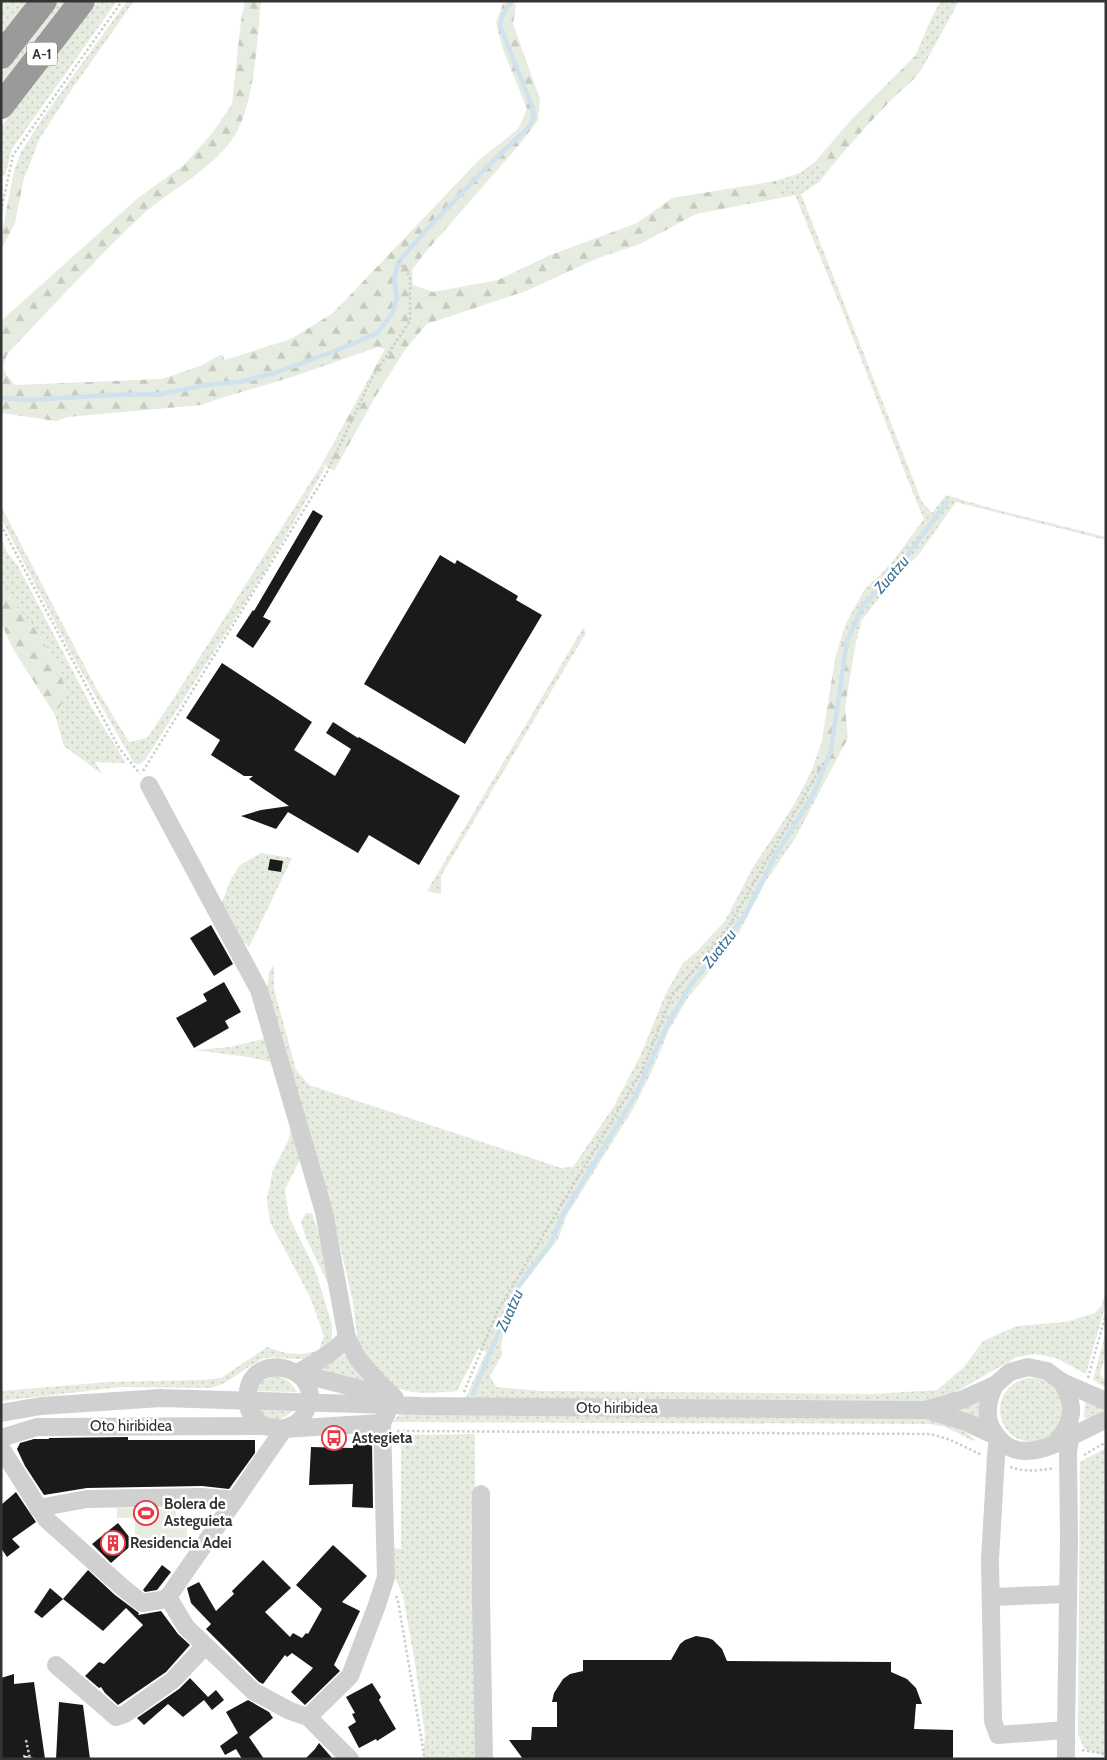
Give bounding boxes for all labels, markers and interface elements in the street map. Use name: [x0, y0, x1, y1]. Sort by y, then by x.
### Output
road number: A-1: [27, 42, 57, 66]
water label: Zuatzu: [869, 552, 913, 598]
water label: Zuatzu: [698, 925, 740, 972]
water label: Zuatzu: [491, 1286, 527, 1335]
street label: Oto hiribidea: [576, 1399, 659, 1417]
street label: Oto hiribidea: [90, 1417, 173, 1435]
bus stop icon: Astegieta: [321, 1425, 347, 1451]
place label: Astegieta: [352, 1429, 413, 1447]
place label: Bolera de Asteguieta: [164, 1495, 233, 1530]
sports icon: Bolera de Asteguieta: [133, 1500, 159, 1526]
building icon: Residencia Adei: [100, 1530, 126, 1556]
place label: Residencia Adei: [130, 1534, 232, 1552]

